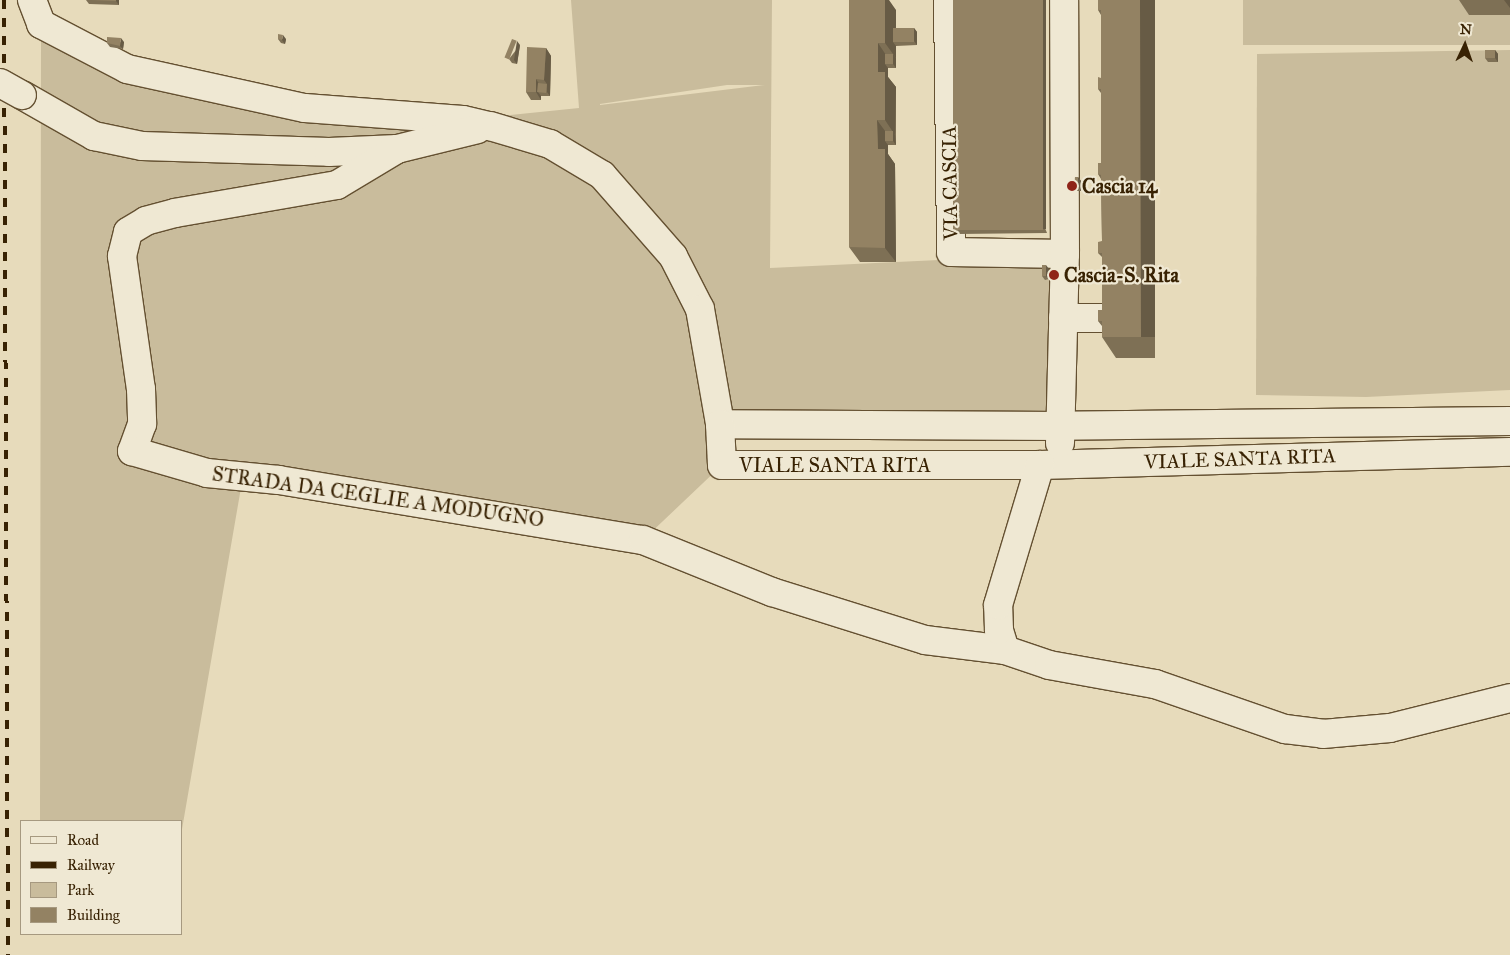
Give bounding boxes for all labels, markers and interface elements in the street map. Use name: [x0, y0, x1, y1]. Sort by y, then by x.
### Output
north arrow: [1440, 20, 1490, 70]
text: N: [1459, 21, 1472, 38]
street label: VIA CASCIA: [937, 126, 963, 240]
place label: Cascia 14: [1082, 174, 1157, 198]
marker: Cascia 14: [1066, 180, 1078, 192]
place label: Cascia-S. Rita: [1064, 263, 1179, 287]
marker: Cascia-S. Rita: [1048, 269, 1060, 281]
street label: VIALE SANTA RITA: [1144, 444, 1336, 474]
street label: VIALE SANTA RITA: [739, 453, 931, 477]
street label: STRADA DA CEGLIE A MODUGNO: [211, 462, 545, 532]
legend: [20, 820, 182, 935]
text: Road: [67, 831, 99, 849]
text: Railway: [67, 856, 115, 874]
text: Park: [67, 881, 94, 899]
text: Building: [67, 906, 120, 924]

